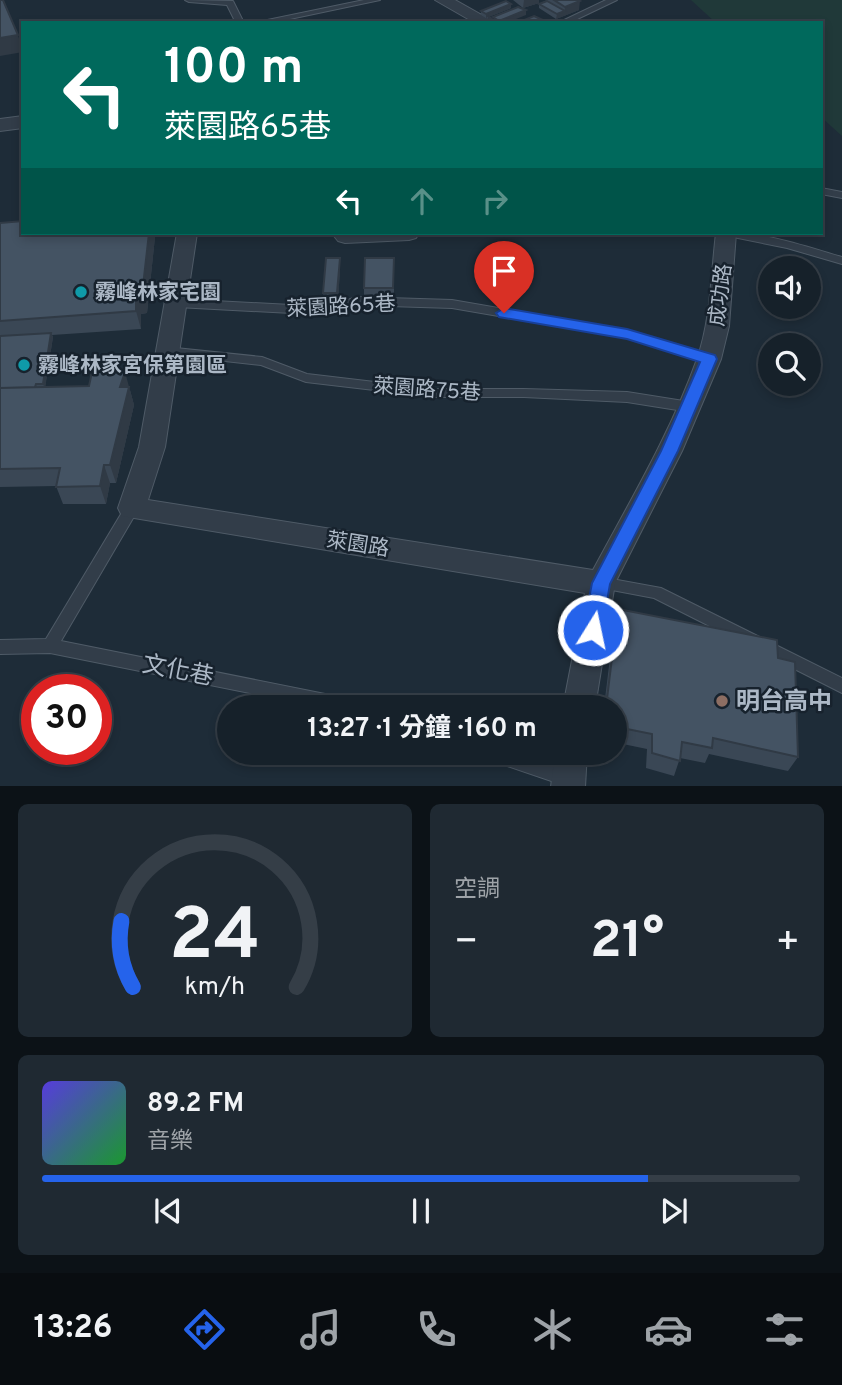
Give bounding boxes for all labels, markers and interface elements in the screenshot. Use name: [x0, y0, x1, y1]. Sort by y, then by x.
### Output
text: 100 m: [164, 39, 303, 101]
icon: left: [49, 49, 140, 140]
text: 萊園路65巷: [164, 109, 331, 149]
icon: left: [330, 182, 368, 220]
icon: ahead: [403, 182, 441, 220]
icon: right: [476, 182, 514, 220]
pin: [474, 241, 534, 313]
icon: arrive: [485, 252, 523, 290]
map controls: [758, 256, 821, 396]
button: sound: [758, 256, 821, 319]
street label: 成功路: [704, 262, 739, 328]
place label: 霧峰林家宅園: [95, 280, 221, 307]
marker: 霧峰林家宅園: [73, 284, 89, 300]
street label: 萊園路65巷: [286, 291, 396, 324]
button: search: [758, 333, 821, 396]
place label: 霧峰林家宮保第園區: [38, 353, 227, 380]
marker: 霧峰林家宮保第園區: [16, 357, 32, 373]
street label: 萊園路75巷: [372, 373, 482, 408]
street label: 萊園路: [325, 527, 391, 564]
position arrow: [556, 593, 630, 667]
street label: 文化巷: [139, 650, 216, 694]
speed limit sign: 30: [21, 674, 112, 765]
place label: 明台高中: [736, 688, 832, 718]
marker: 明台高中: [714, 693, 730, 709]
text: 13:27 · 1 分鐘 · 160 m: [307, 713, 537, 746]
text: 空調: [454, 876, 500, 905]
text: 24: [169, 893, 261, 985]
text: 21°: [590, 910, 664, 976]
text: −: [454, 919, 479, 968]
text: +: [775, 919, 800, 968]
text: km/h: [185, 971, 245, 1003]
text: 89.2 FM: [147, 1088, 244, 1121]
text: 音樂: [147, 1128, 193, 1157]
icon: previous: [149, 1192, 187, 1230]
icon: pause: [402, 1192, 440, 1230]
icon: next: [655, 1192, 693, 1230]
icon: directions: [180, 1305, 229, 1354]
icon: music: [296, 1305, 345, 1354]
icon: phone: [412, 1305, 461, 1354]
icon: climate: [528, 1305, 577, 1354]
icon: car: [644, 1305, 693, 1354]
icon: filters: [760, 1305, 809, 1354]
text: 13:26: [34, 1309, 113, 1349]

